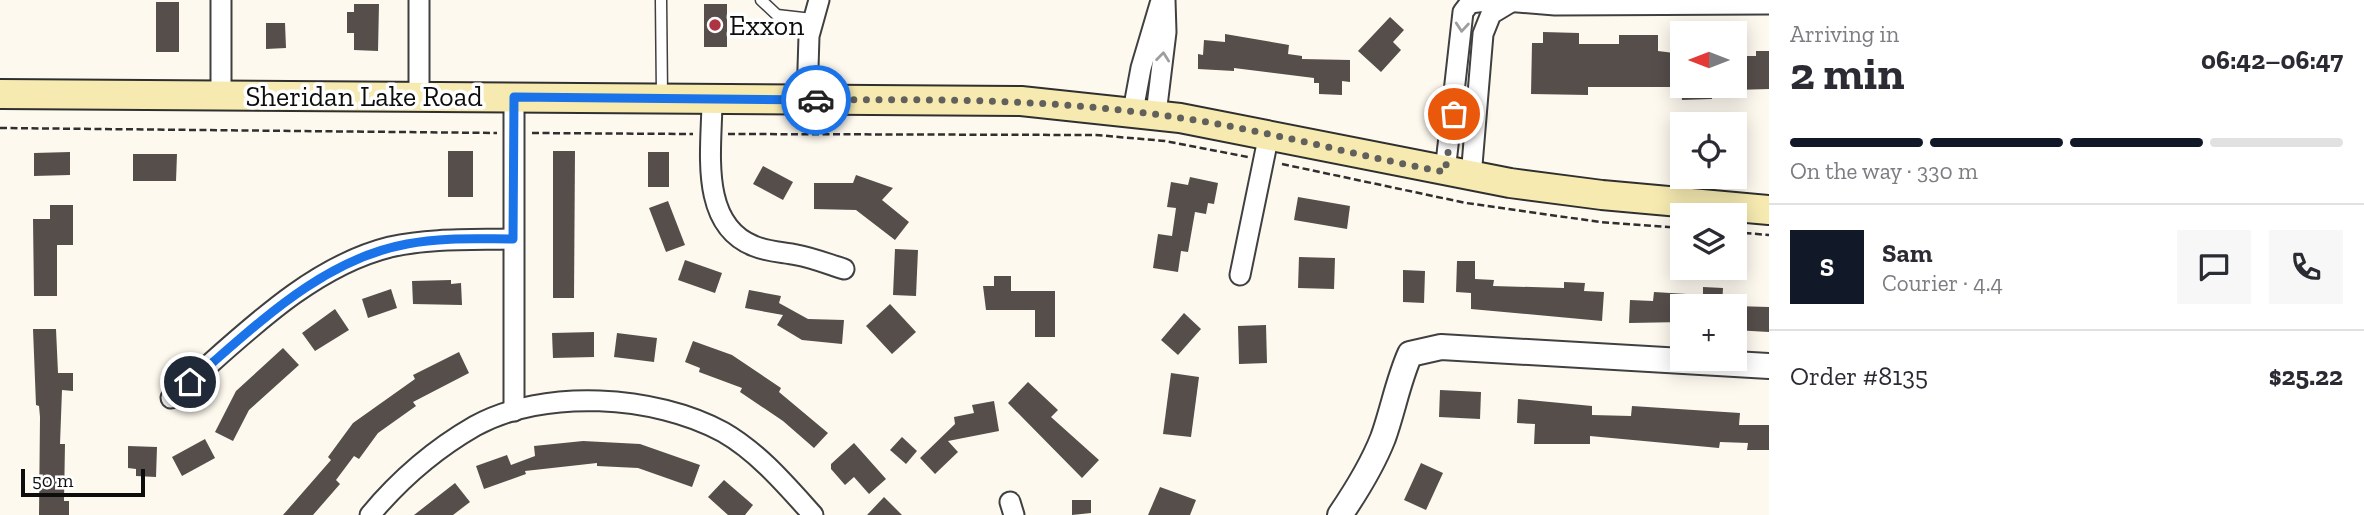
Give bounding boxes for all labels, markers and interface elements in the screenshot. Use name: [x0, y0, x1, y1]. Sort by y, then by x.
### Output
place label: Exxon: [729, 9, 804, 42]
marker: Exxon: [707, 17, 723, 33]
text: Arriving in: [1790, 20, 1899, 48]
north arrow: [1670, 21, 1746, 98]
map controls: [1670, 21, 1747, 371]
one-way arrow: [1455, 22, 1470, 33]
text: 06:42–06:47: [2201, 44, 2343, 76]
text: 2 min: [1790, 46, 1905, 101]
one-way arrow: [1155, 51, 1170, 62]
courier: [781, 65, 851, 135]
street label: Sheridan Lake Road: [245, 80, 483, 113]
icon: car: [797, 81, 835, 119]
pin: [1424, 84, 1484, 144]
icon: bag: [1435, 95, 1473, 133]
button: locate: [1670, 112, 1747, 189]
text: On the way · 330 m: [1790, 157, 1978, 185]
button: layers: [1670, 203, 1747, 280]
button: chat: [2177, 230, 2251, 304]
button: phone: [2269, 230, 2343, 304]
text: Sam: [1882, 237, 1932, 269]
text: S: [1820, 251, 1834, 283]
text: Courier · 4.4: [1882, 269, 2003, 297]
button: +: [1670, 294, 1747, 371]
pin: [160, 352, 220, 412]
text: Order #8135: [1790, 360, 1928, 392]
text: $25.22: [2269, 360, 2343, 392]
icon: home: [171, 363, 209, 401]
scale bar: [21, 466, 145, 498]
text: 50 m: [32, 469, 73, 492]

